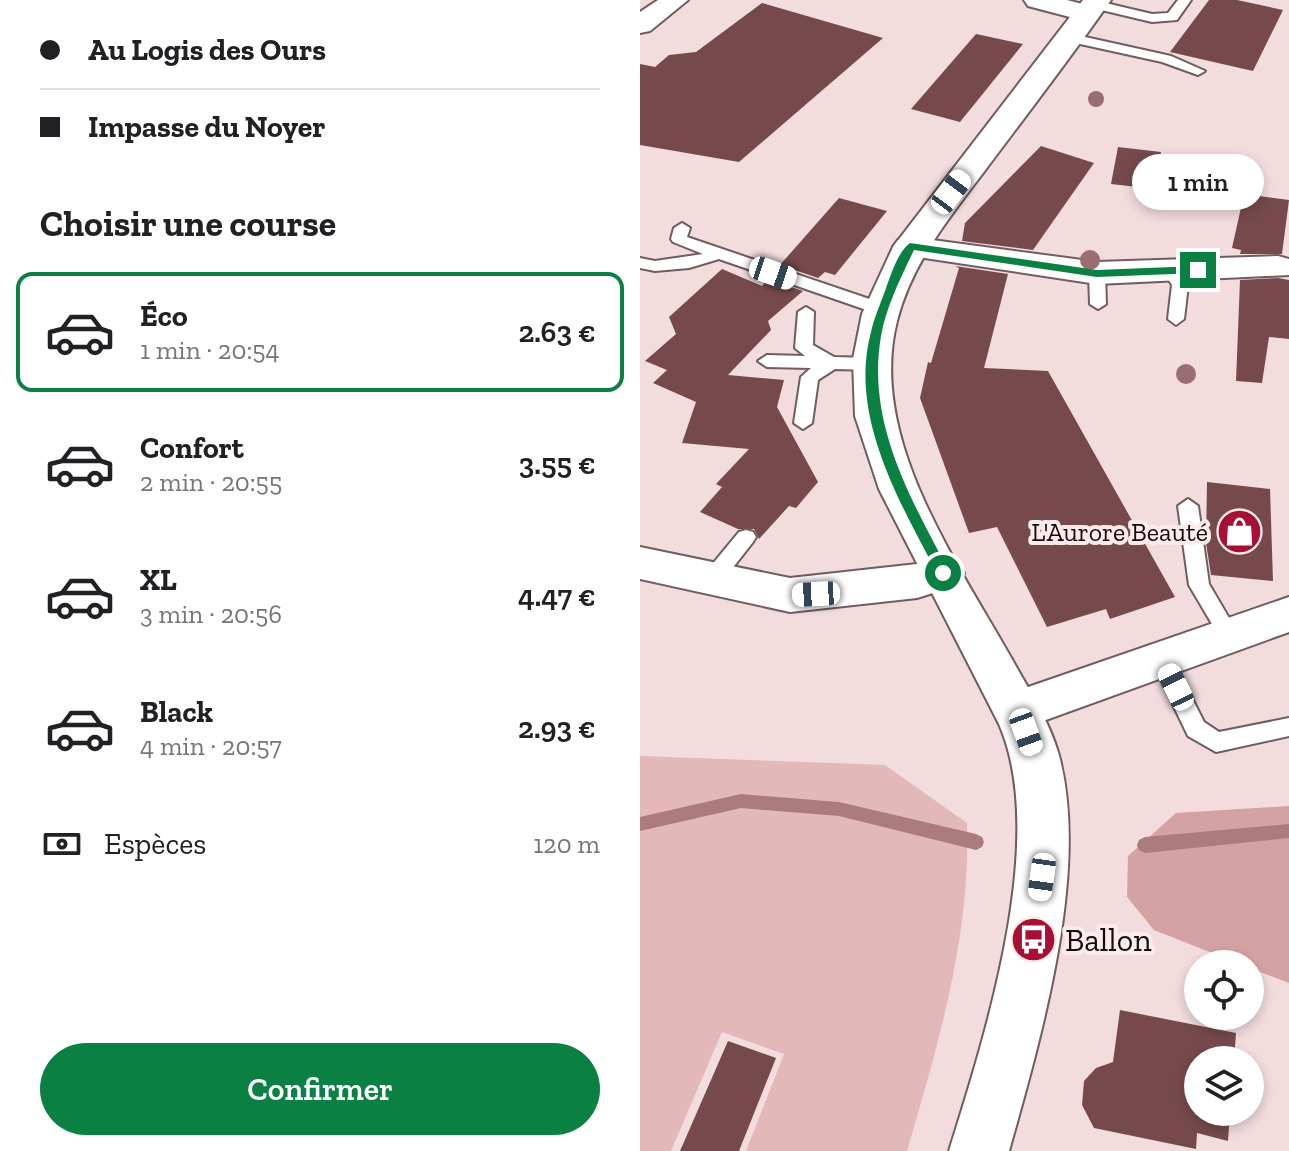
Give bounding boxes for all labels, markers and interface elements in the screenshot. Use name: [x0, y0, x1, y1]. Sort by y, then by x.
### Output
text: Au Logis des Ours: [88, 32, 326, 68]
text: Impasse du Noyer: [88, 109, 325, 145]
callout: 1 min: [1132, 154, 1264, 210]
car: [927, 166, 975, 218]
text: 1 min: [1167, 166, 1229, 198]
text: Choisir une course: [40, 202, 336, 245]
route end: [1180, 252, 1216, 288]
car: [746, 254, 800, 292]
icon: car: [44, 296, 116, 368]
text: Éco: [140, 298, 188, 334]
text: 2.63 €: [519, 314, 596, 350]
text: 1 min · 20:54: [140, 334, 280, 366]
icon: car: [44, 428, 116, 500]
text: Confort: [140, 430, 244, 466]
text: 3.55 €: [519, 446, 596, 482]
text: 2 min · 20:55: [140, 466, 282, 498]
shop icon: L'Aurore Beauté: [1215, 508, 1263, 556]
place label: L'Aurore Beauté: [1031, 516, 1208, 548]
route start: [925, 555, 961, 591]
icon: car: [44, 560, 116, 632]
text: XL: [140, 562, 177, 598]
text: 4.47 €: [518, 578, 596, 614]
car: [791, 581, 841, 607]
text: 3 min · 20:56: [140, 598, 282, 630]
car: [1155, 660, 1197, 714]
icon: car: [44, 692, 116, 764]
text: Black: [140, 694, 213, 730]
car: [1007, 705, 1045, 759]
text: 2.93 €: [518, 710, 596, 746]
text: 4 min · 20:57: [140, 730, 282, 762]
icon: cash: [40, 822, 84, 866]
text: Espèces: [104, 826, 206, 862]
text: 120 m: [533, 828, 600, 860]
car: [1027, 852, 1057, 902]
bus stop icon: Ballon: [1010, 916, 1058, 964]
place label: Ballon: [1065, 921, 1152, 959]
map controls: [1184, 950, 1264, 1126]
button: locate: [1184, 950, 1264, 1030]
button: Confirmer: [40, 1043, 600, 1135]
button: layers: [1184, 1046, 1264, 1126]

